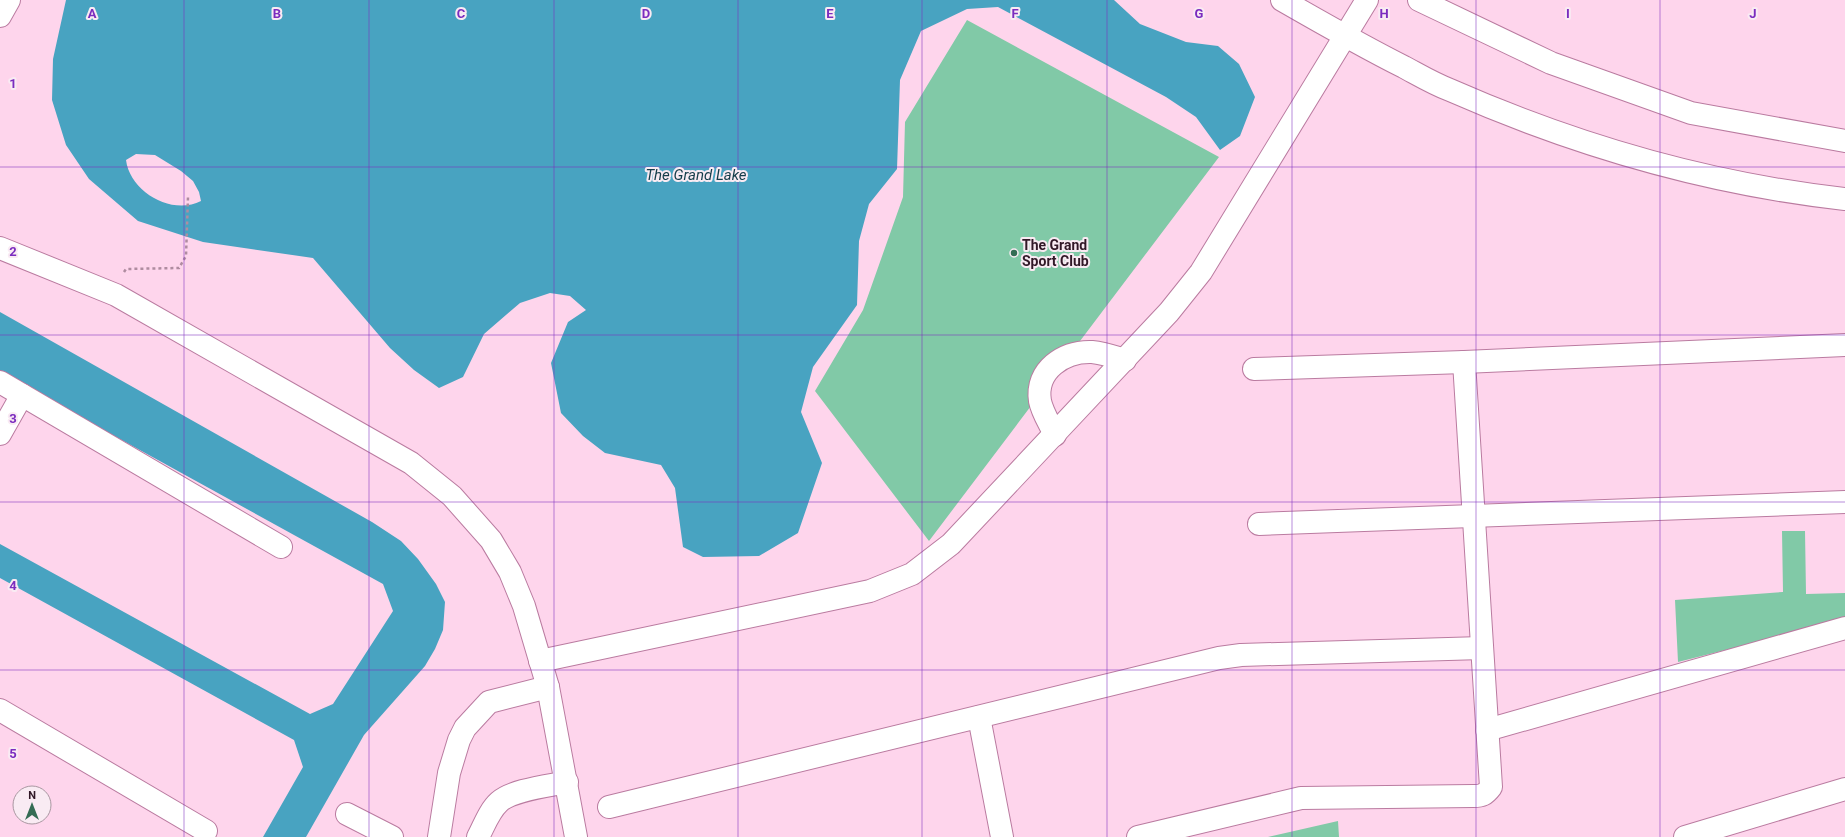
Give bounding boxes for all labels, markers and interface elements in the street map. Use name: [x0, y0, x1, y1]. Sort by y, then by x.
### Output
text: A: [88, 6, 97, 21]
text: B: [273, 6, 281, 21]
text: C: [457, 6, 466, 21]
text: D: [642, 6, 650, 21]
text: E: [826, 6, 834, 21]
text: F: [1011, 6, 1019, 21]
text: G: [1195, 6, 1204, 21]
text: H: [1379, 6, 1389, 21]
text: I: [1566, 6, 1570, 21]
text: J: [1749, 6, 1757, 21]
text: 1: [9, 76, 17, 91]
water label: The Grand Lake: [645, 166, 747, 184]
place label: The Grand Sport Club: [1022, 237, 1089, 269]
text: 2: [9, 244, 17, 259]
marker: The Grand Sport Club: [1009, 248, 1019, 258]
text: 3: [9, 411, 17, 426]
text: 4: [9, 578, 17, 593]
text: 5: [9, 746, 17, 761]
north arrow: [12, 785, 52, 825]
text: N: [28, 789, 36, 802]

